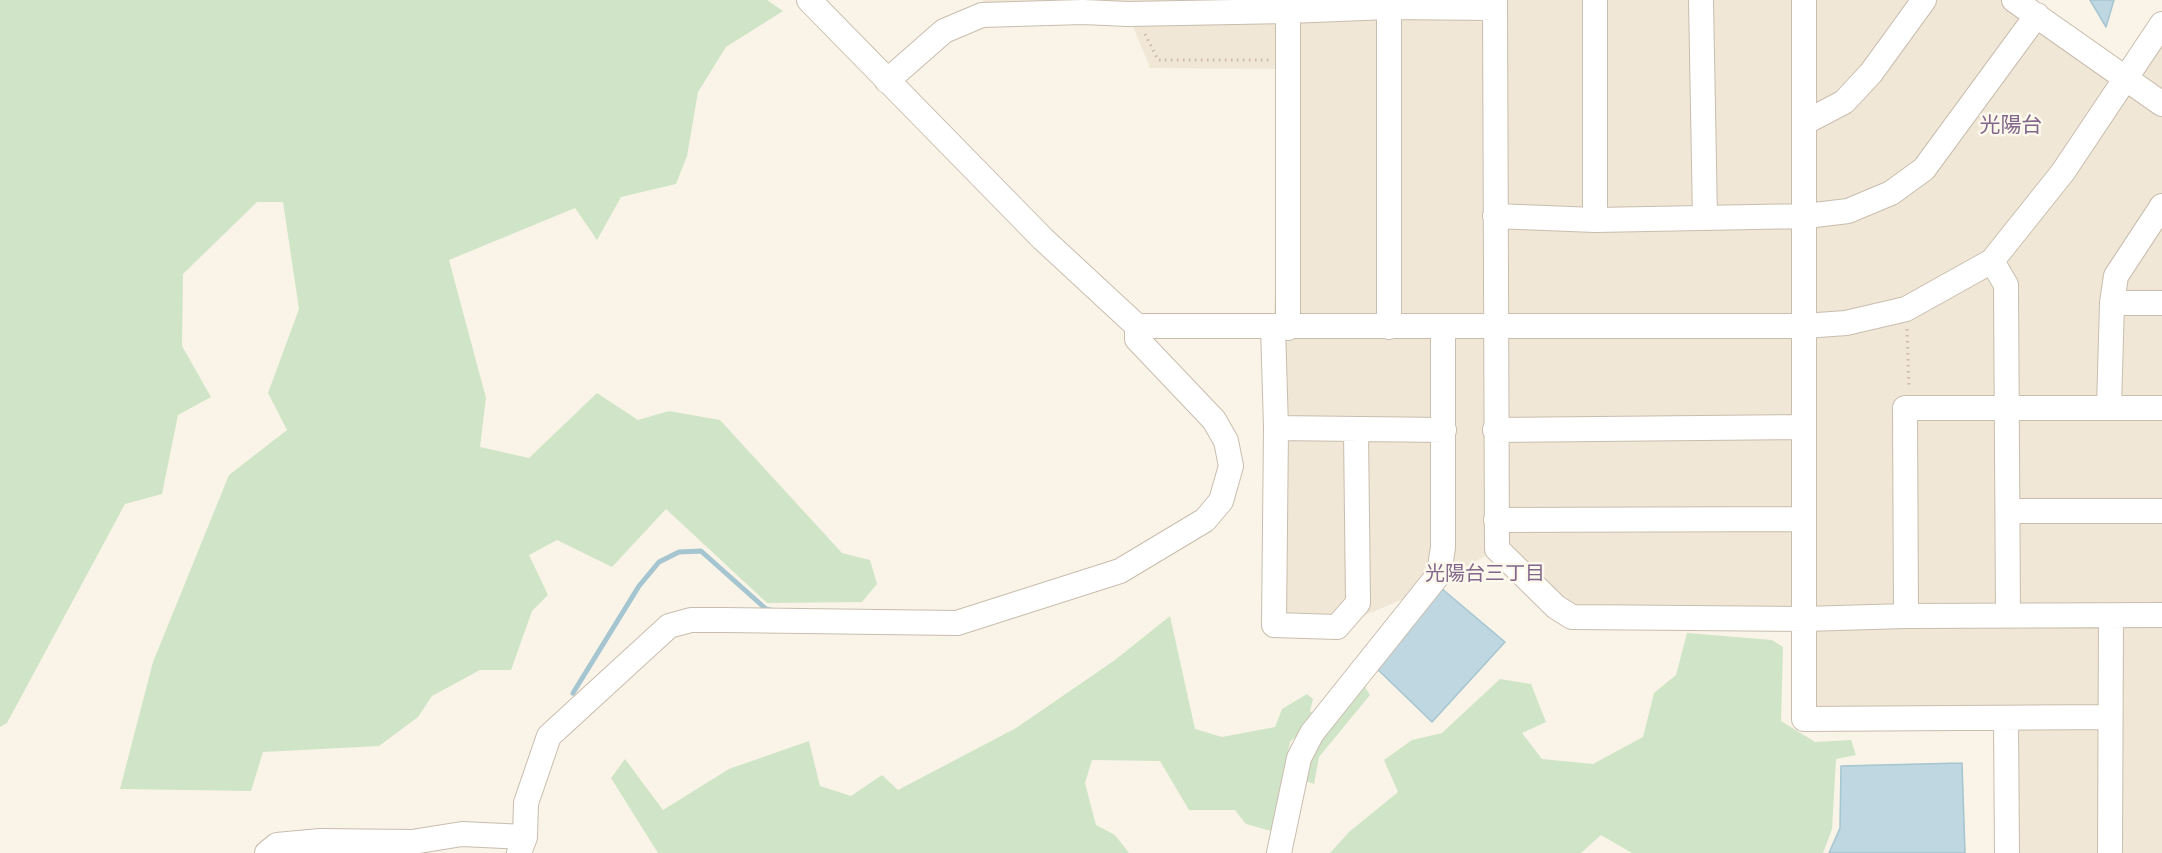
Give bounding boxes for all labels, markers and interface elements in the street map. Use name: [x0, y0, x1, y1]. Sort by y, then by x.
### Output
district label: 光陽台: [1980, 113, 2042, 139]
district label: 光陽台三丁目: [1425, 562, 1545, 586]

